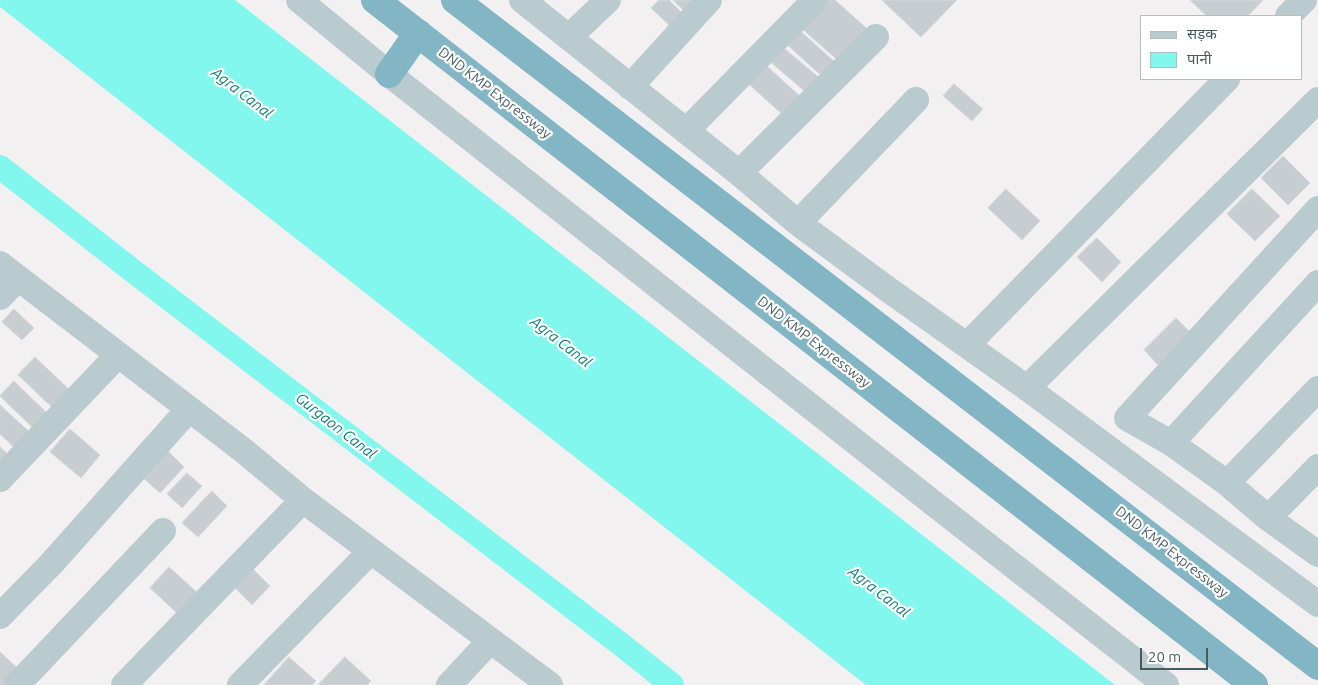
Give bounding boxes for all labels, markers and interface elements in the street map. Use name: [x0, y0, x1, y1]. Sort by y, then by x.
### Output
legend: [1140, 15, 1303, 80]
text: सड़क: [1187, 25, 1217, 42]
street label: DND KMP Expressway: [435, 44, 555, 142]
text: पानी: [1187, 50, 1212, 67]
water label: Agra Canal: [208, 64, 276, 122]
street label: DND KMP Expressway: [754, 293, 874, 391]
water label: Agra Canal: [527, 313, 595, 371]
water label: Gurgaon Canal: [292, 389, 380, 463]
street label: DND KMP Expressway: [1112, 503, 1232, 601]
water label: Agra Canal: [845, 563, 913, 621]
scale bar: [1143, 638, 1210, 670]
text: 20 m: [1148, 648, 1181, 665]

